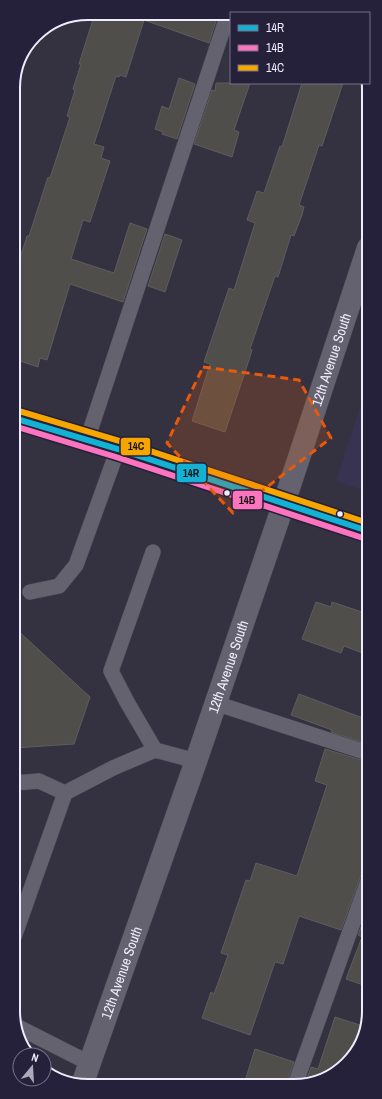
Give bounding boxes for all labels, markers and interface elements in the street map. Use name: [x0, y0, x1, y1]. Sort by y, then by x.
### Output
legend: [230, 12, 370, 84]
text: 14R: [266, 20, 284, 36]
text: 14B: [266, 40, 284, 56]
text: 14C: [266, 60, 284, 76]
street label: 12th Avenue South: [308, 311, 355, 409]
line badge: 14C: [120, 437, 151, 456]
text: 14C: [128, 439, 145, 453]
line badge: 14R: [176, 463, 207, 483]
text: 14R: [183, 466, 200, 480]
unlabelled marker: [222, 488, 232, 498]
line badge: 14B: [232, 490, 263, 510]
text: 14B: [239, 493, 256, 507]
unlabelled marker: [335, 509, 345, 519]
street label: 12th Avenue South: [204, 618, 252, 716]
street label: 12th Avenue South: [97, 924, 146, 1021]
north arrow: [12, 1047, 52, 1087]
text: N: [30, 1050, 40, 1065]

